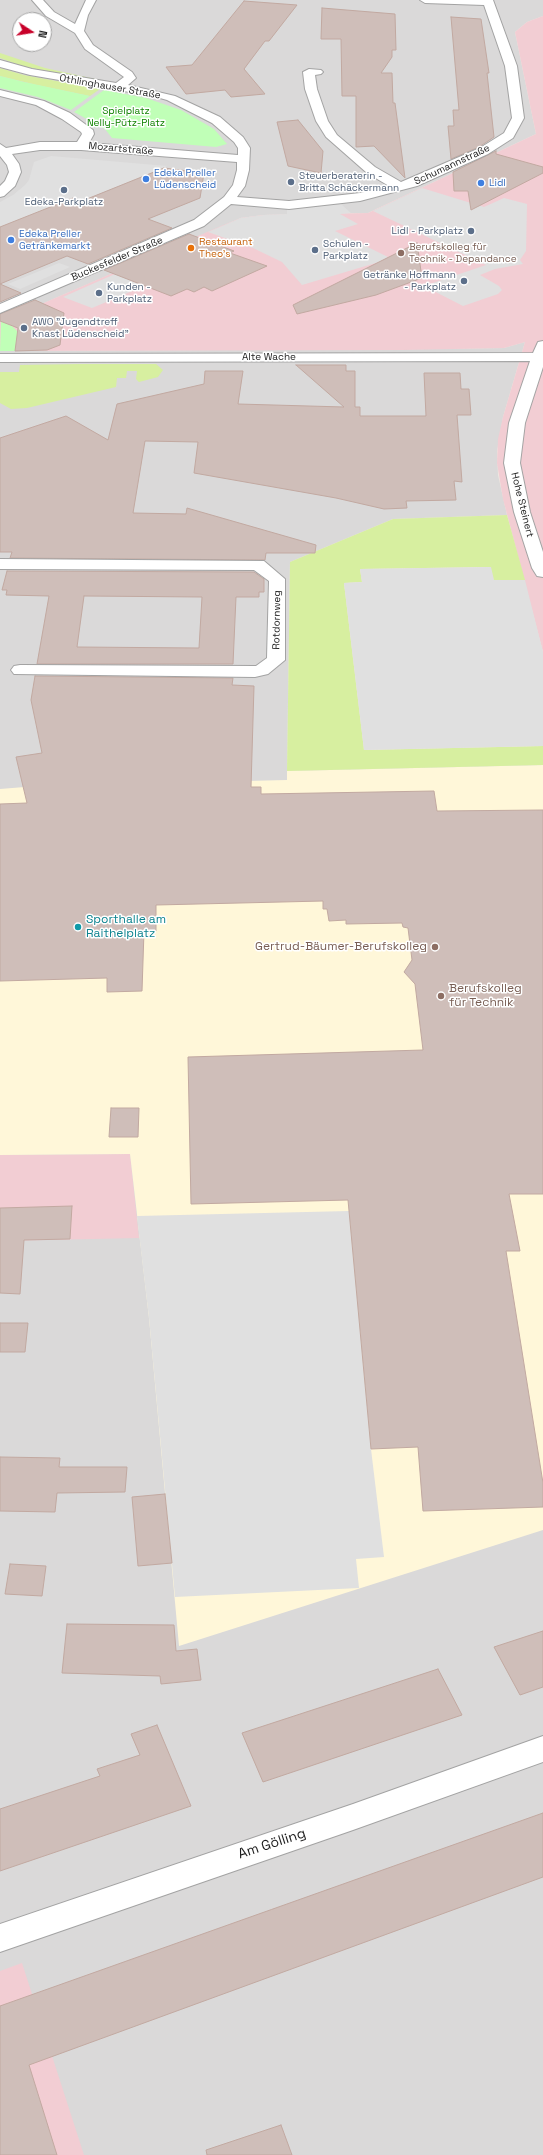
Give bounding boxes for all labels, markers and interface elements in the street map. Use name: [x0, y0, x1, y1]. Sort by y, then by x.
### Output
north arrow: [12, 12, 52, 52]
text: N: [35, 29, 50, 39]
street label: Othlinghauser Straße: [58, 72, 162, 102]
park label: Spielplatz Nelly-Pütz-Platz: [87, 105, 165, 128]
street label: Mozartstraße: [88, 140, 154, 158]
street label: Schumannstraße: [412, 142, 492, 188]
place label: Edeka Preller Lüdenscheid: [154, 167, 216, 190]
place label: Steuerberaterin - Britta Schäckermann: [299, 170, 399, 194]
marker: Edeka Preller Lüdenscheid: [141, 174, 151, 184]
marker: Steuerberaterin - Britta Schäckermann: [286, 177, 296, 187]
place label: Lidl: [489, 177, 506, 189]
marker: Lidl: [476, 178, 486, 188]
marker: Edeka-Parkplatz: [59, 185, 69, 195]
place label: Edeka-Parkplatz: [25, 196, 103, 208]
place label: Lidl - Parkplatz: [392, 225, 463, 237]
marker: Lidl - Parkplatz: [466, 226, 476, 236]
place label: Edeka Preller Getränkemarkt: [19, 228, 91, 252]
street label: Buckesfelder Straße: [69, 234, 165, 284]
marker: Edeka Preller Getränkemarkt: [6, 235, 16, 245]
place label: Restaurant Theo's: [199, 236, 253, 260]
place label: Schulen - Parkplatz: [323, 238, 369, 262]
place label: Berufskolleg für Technik - Depandance: [409, 241, 517, 264]
marker: Restaurant Theo's: [186, 243, 196, 253]
marker: Schulen - Parkplatz: [310, 245, 320, 255]
marker: Berufskolleg für Technik - Depandance: [396, 248, 406, 258]
place label: Getränke Hoffmann - Parkplatz: [363, 269, 456, 292]
marker: Getränke Hoffmann - Parkplatz: [459, 276, 469, 286]
place label: Kunden - Parkplatz: [107, 281, 152, 304]
marker: Kunden - Parkplatz: [94, 288, 104, 298]
place label: AWO "Jugendtreff Knast Lüdenscheid": [32, 316, 129, 340]
marker: AWO "Jugendtreff Knast Lüdenscheid": [19, 323, 29, 333]
street label: Alte Wache: [242, 351, 296, 363]
street label: Hohe Steinert: [508, 471, 536, 539]
street label: Rotdornweg: [270, 590, 284, 650]
place label: Sporthalle am Raithelplatz: [86, 913, 166, 941]
marker: Sporthalle am Raithelplatz: [73, 922, 83, 932]
place label: Gertrud-Bäumer-Berufskolleg: [255, 940, 427, 954]
marker: Gertrud-Bäumer-Berufskolleg: [430, 942, 440, 952]
place label: Berufskolleg für Technik: [449, 982, 522, 1010]
marker: Berufskolleg für Technik: [436, 991, 446, 1001]
street label: Am Gölling: [236, 1825, 308, 1863]

